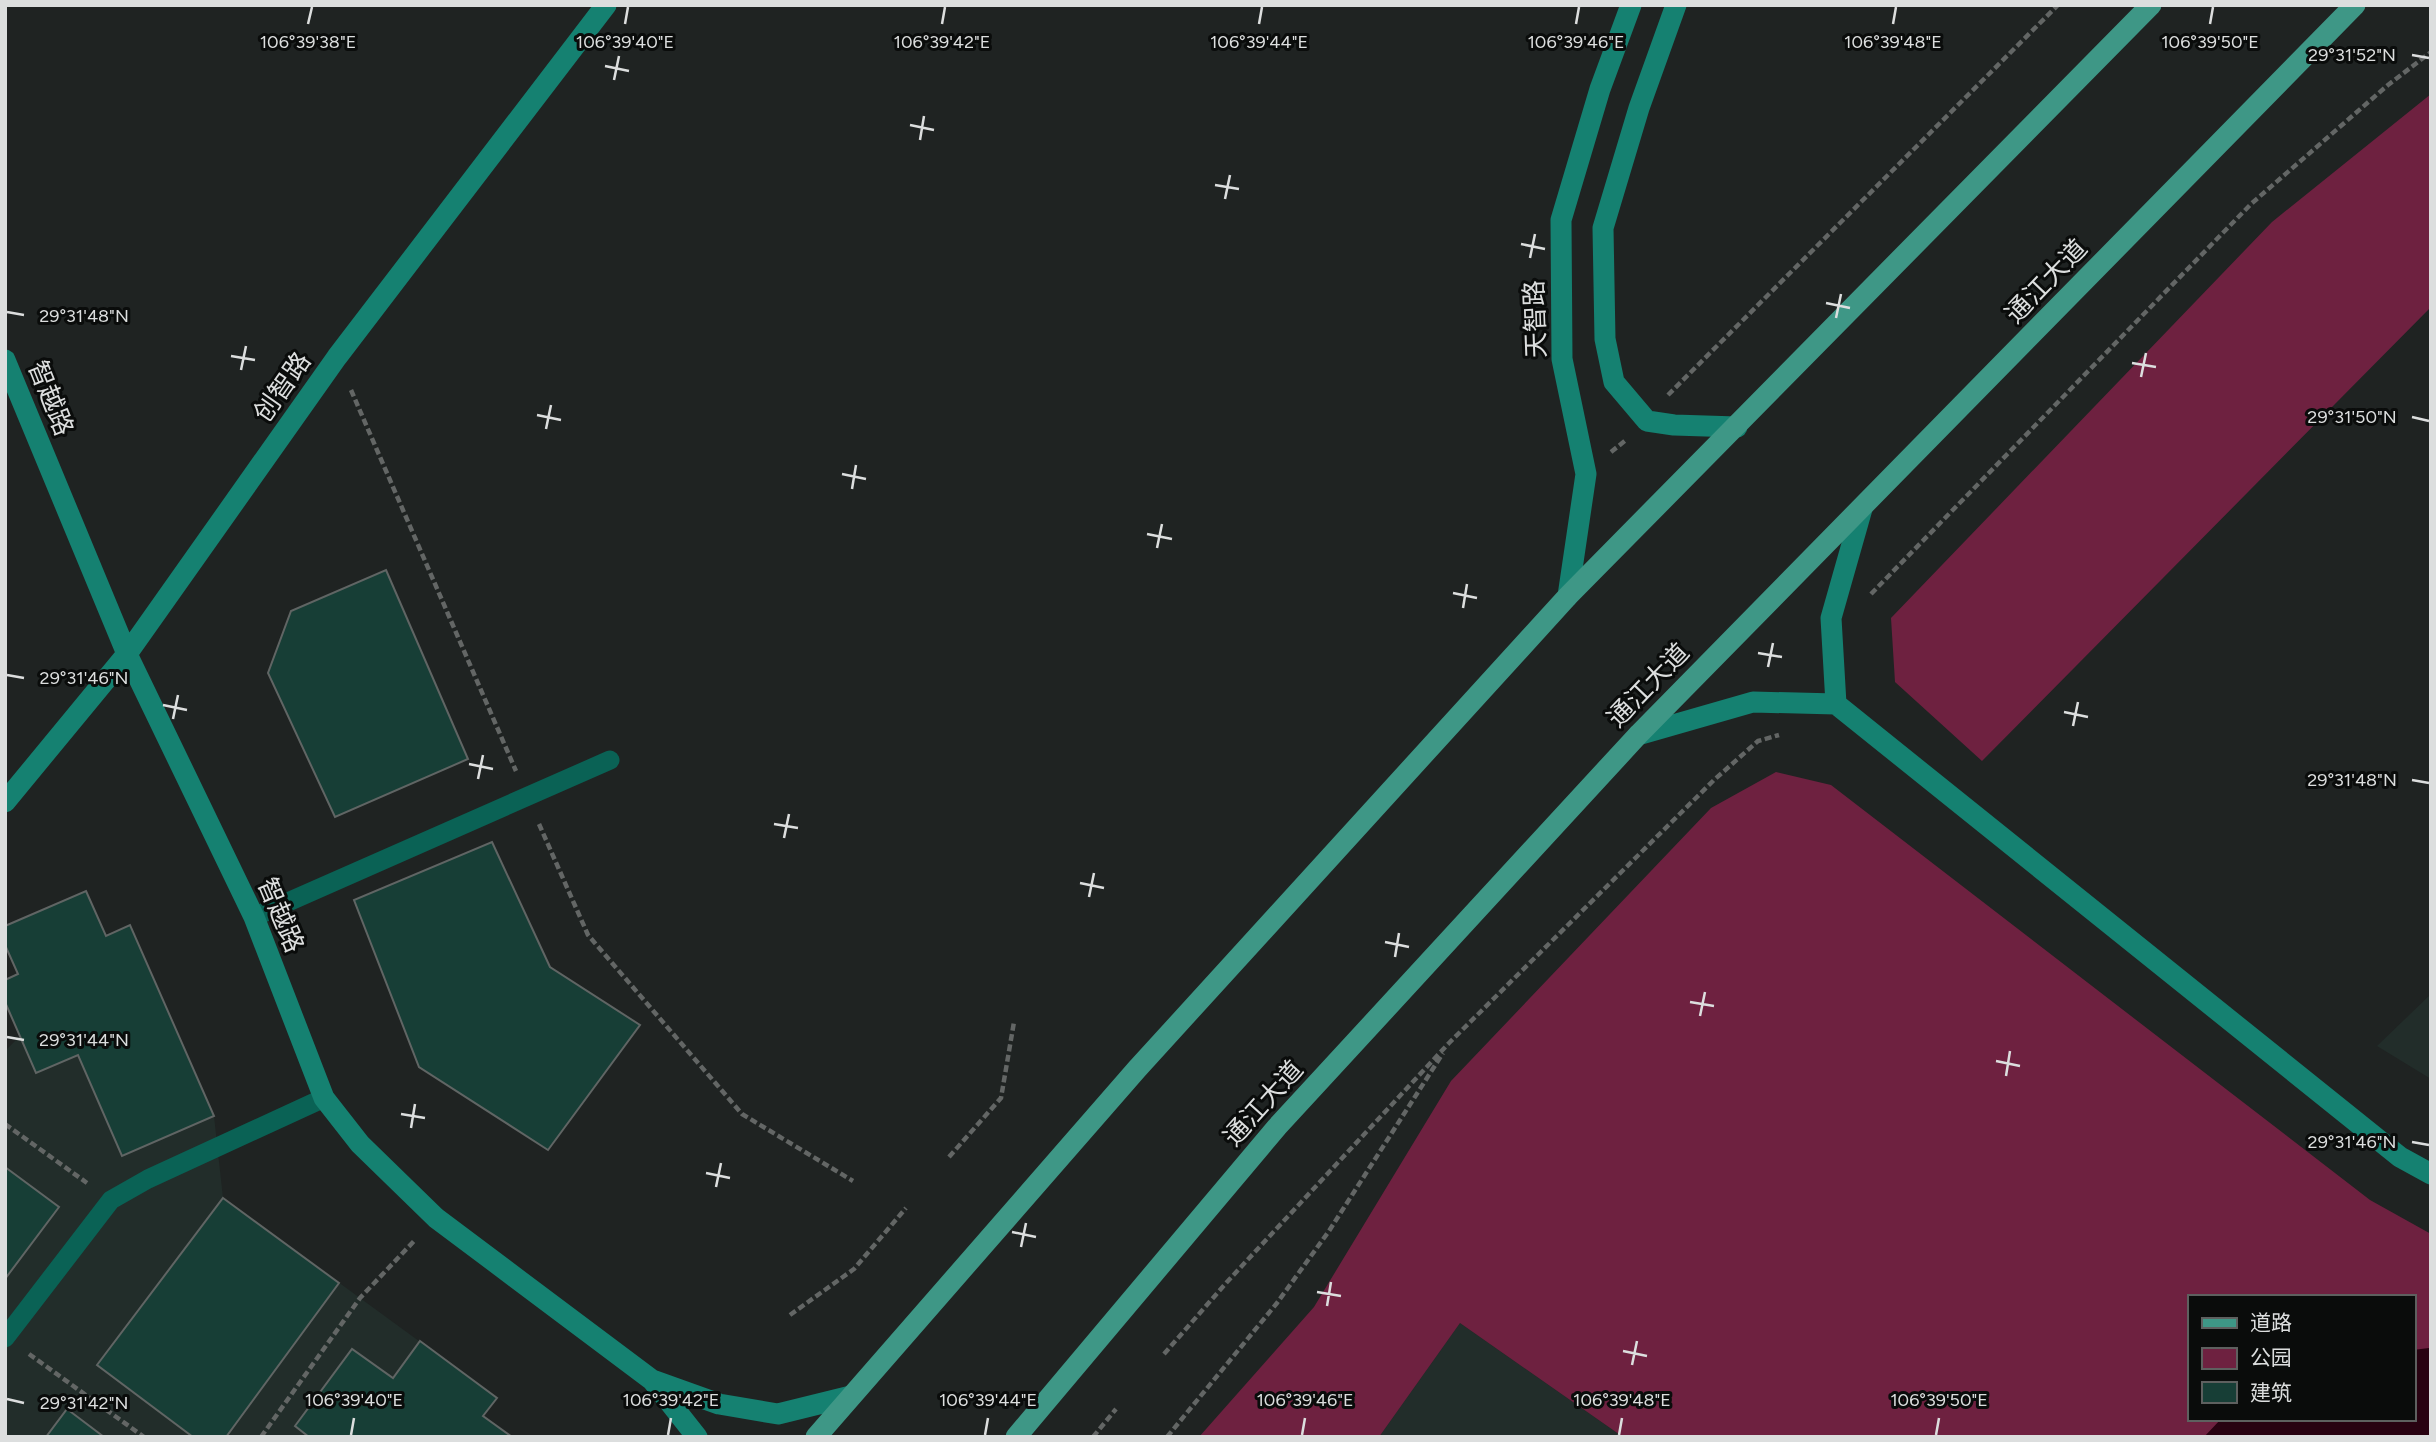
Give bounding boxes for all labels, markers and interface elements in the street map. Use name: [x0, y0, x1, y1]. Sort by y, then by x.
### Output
text: 106°39'38"E: [260, 31, 356, 53]
text: 106°39'40"E: [576, 31, 674, 53]
text: 106°39'42"E: [893, 31, 991, 53]
text: 106°39'44"E: [1210, 31, 1308, 53]
text: 106°39'46"E: [1527, 31, 1625, 53]
text: 106°39'48"E: [1844, 31, 1942, 53]
text: 106°39'50"E: [2161, 31, 2259, 53]
text: 29°31'52"N: [2308, 44, 2396, 66]
street label: 通江大道: [1998, 232, 2094, 330]
street label: 天智路: [1518, 279, 1552, 359]
text: 29°31'48"N: [39, 305, 129, 327]
street label: 创智路: [247, 346, 317, 428]
street label: 智越路: [22, 356, 80, 440]
text: 29°31'50"N: [2307, 406, 2397, 428]
street label: 通江大道: [1600, 636, 1696, 734]
text: 29°31'46"N: [40, 667, 128, 689]
text: 29°31'48"N: [2307, 769, 2397, 791]
street label: 智越路: [251, 873, 311, 957]
text: 29°31'44"N: [39, 1029, 129, 1051]
street label: 通江大道: [1216, 1054, 1310, 1152]
text: 29°31'46"N: [2308, 1131, 2396, 1153]
legend: [2188, 1295, 2415, 1421]
text: 道路: [2250, 1310, 2292, 1335]
text: 公园: [2250, 1345, 2292, 1370]
text: 建筑: [2250, 1380, 2292, 1405]
text: 106°39'40"E: [305, 1389, 403, 1411]
text: 106°39'42"E: [622, 1389, 720, 1411]
text: 106°39'44"E: [939, 1389, 1037, 1411]
text: 106°39'46"E: [1256, 1389, 1354, 1411]
text: 106°39'48"E: [1573, 1389, 1671, 1411]
text: 106°39'50"E: [1890, 1389, 1988, 1411]
text: 29°31'42"N: [40, 1392, 128, 1414]

